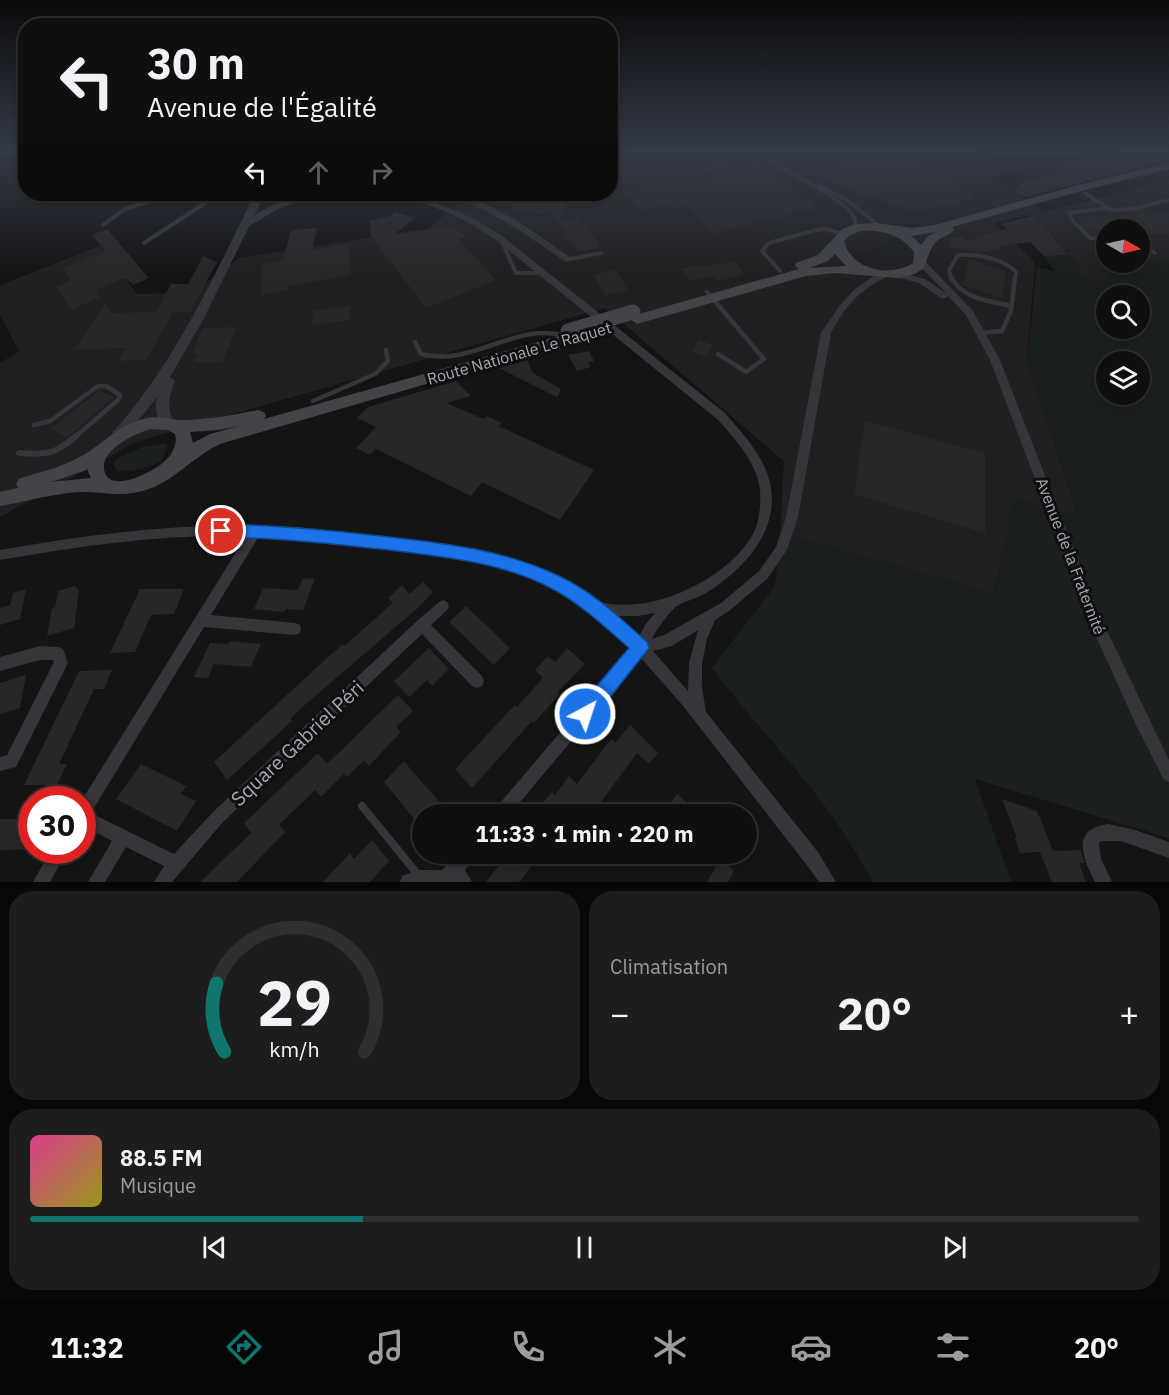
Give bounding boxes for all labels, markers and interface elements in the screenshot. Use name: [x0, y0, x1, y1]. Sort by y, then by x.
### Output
text: 30 m: [147, 36, 245, 91]
icon: left: [48, 42, 126, 120]
text: Avenue de l'Égalité: [147, 89, 377, 124]
icon: left: [239, 156, 272, 189]
icon: ahead: [302, 156, 335, 189]
icon: right: [365, 156, 398, 189]
north arrow: [1096, 219, 1150, 273]
map controls: [1096, 219, 1150, 405]
button: search: [1096, 285, 1150, 339]
street label: Route Nationale Le Raquet: [424, 317, 614, 389]
button: layers: [1096, 351, 1150, 405]
street label: Avenue de la Fraternité: [1032, 475, 1110, 637]
pin: [195, 505, 246, 556]
icon: arrive: [204, 514, 237, 547]
street label: Square Gabriel Péri: [225, 674, 369, 812]
position arrow: [553, 682, 617, 746]
speed limit sign: 30: [18, 786, 96, 864]
text: 11:33 · 1 min · 220 m: [475, 819, 694, 848]
text: Climatisation: [610, 953, 728, 980]
text: 29: [257, 962, 332, 1043]
text: 20°: [837, 984, 912, 1042]
text: −: [610, 992, 630, 1035]
text: +: [1119, 992, 1139, 1035]
text: km/h: [269, 1036, 320, 1064]
text: 88.5 FM: [120, 1143, 203, 1172]
text: Musique: [120, 1172, 196, 1199]
icon: previous: [198, 1231, 231, 1264]
icon: pause: [568, 1231, 601, 1264]
icon: next: [938, 1231, 971, 1264]
icon: directions: [223, 1326, 265, 1368]
icon: music: [365, 1326, 407, 1368]
icon: phone: [507, 1326, 549, 1368]
icon: climate: [649, 1326, 691, 1368]
icon: car: [790, 1326, 832, 1368]
icon: filters: [932, 1326, 974, 1368]
text: 11:32: [50, 1330, 124, 1365]
text: 20°: [1074, 1330, 1119, 1365]

